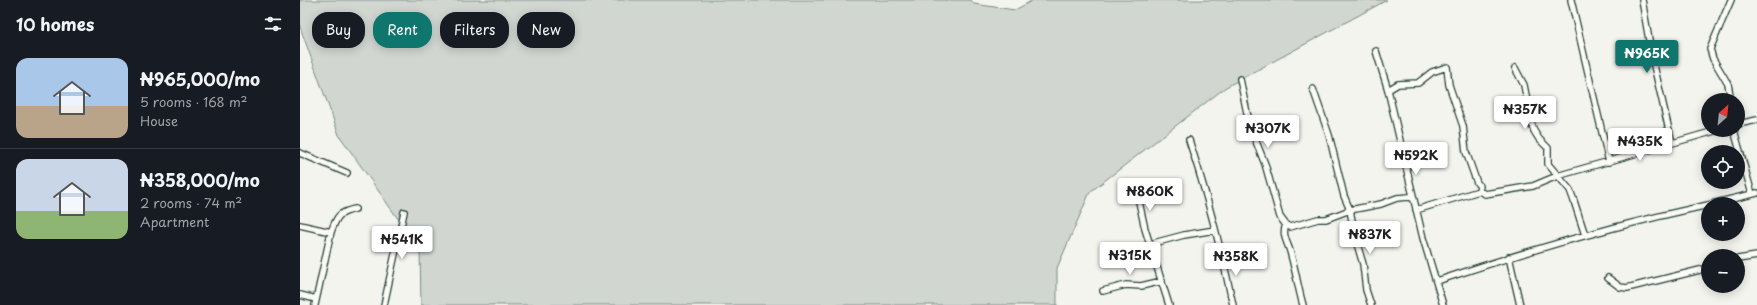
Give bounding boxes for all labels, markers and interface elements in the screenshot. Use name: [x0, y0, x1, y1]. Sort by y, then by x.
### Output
text: 10 homes: [16, 11, 94, 37]
chip: Buy: [312, 12, 365, 48]
chip: Rent: [373, 12, 432, 48]
chip: Filters: [440, 12, 509, 48]
chip: New: [517, 12, 575, 48]
icon: filters: [262, 13, 284, 35]
pin: ₦965K: [1619, 40, 1675, 74]
text: ₦965K: [1624, 43, 1670, 62]
text: ₦965,000/mo: [140, 66, 260, 92]
icon: home: [48, 74, 96, 122]
text: 5 rooms · 168 m²: [140, 92, 247, 111]
north arrow: [1701, 93, 1745, 137]
map controls: [1701, 93, 1745, 293]
pin: ₦357K: [1497, 96, 1553, 130]
text: ₦357K: [1503, 99, 1547, 118]
text: House: [140, 111, 178, 130]
pin: ₦307K: [1240, 115, 1296, 149]
text: ₦307K: [1245, 118, 1291, 137]
pin: ₦435K: [1612, 128, 1668, 162]
text: ₦435K: [1617, 131, 1663, 150]
pin: ₦592K: [1388, 142, 1444, 176]
text: ₦592K: [1394, 145, 1438, 164]
button: locate: [1701, 145, 1745, 189]
text: ₦358,000/mo: [140, 167, 260, 193]
icon: home: [48, 175, 96, 223]
pin: ₦860K: [1122, 178, 1178, 212]
text: ₦860K: [1126, 181, 1174, 200]
text: 2 rooms · 74 m²: [140, 193, 242, 212]
button: +: [1701, 197, 1745, 241]
text: Apartment: [140, 212, 209, 231]
pin: ₦837K: [1342, 221, 1398, 255]
text: ₦837K: [1348, 224, 1392, 243]
pin: ₦541K: [374, 226, 430, 260]
text: ₦541K: [381, 229, 423, 248]
pin: ₦315K: [1102, 242, 1158, 276]
pin: ₦358K: [1208, 243, 1264, 277]
text: ₦315K: [1109, 245, 1151, 264]
text: ₦358K: [1213, 246, 1259, 265]
button: −: [1701, 249, 1745, 293]

